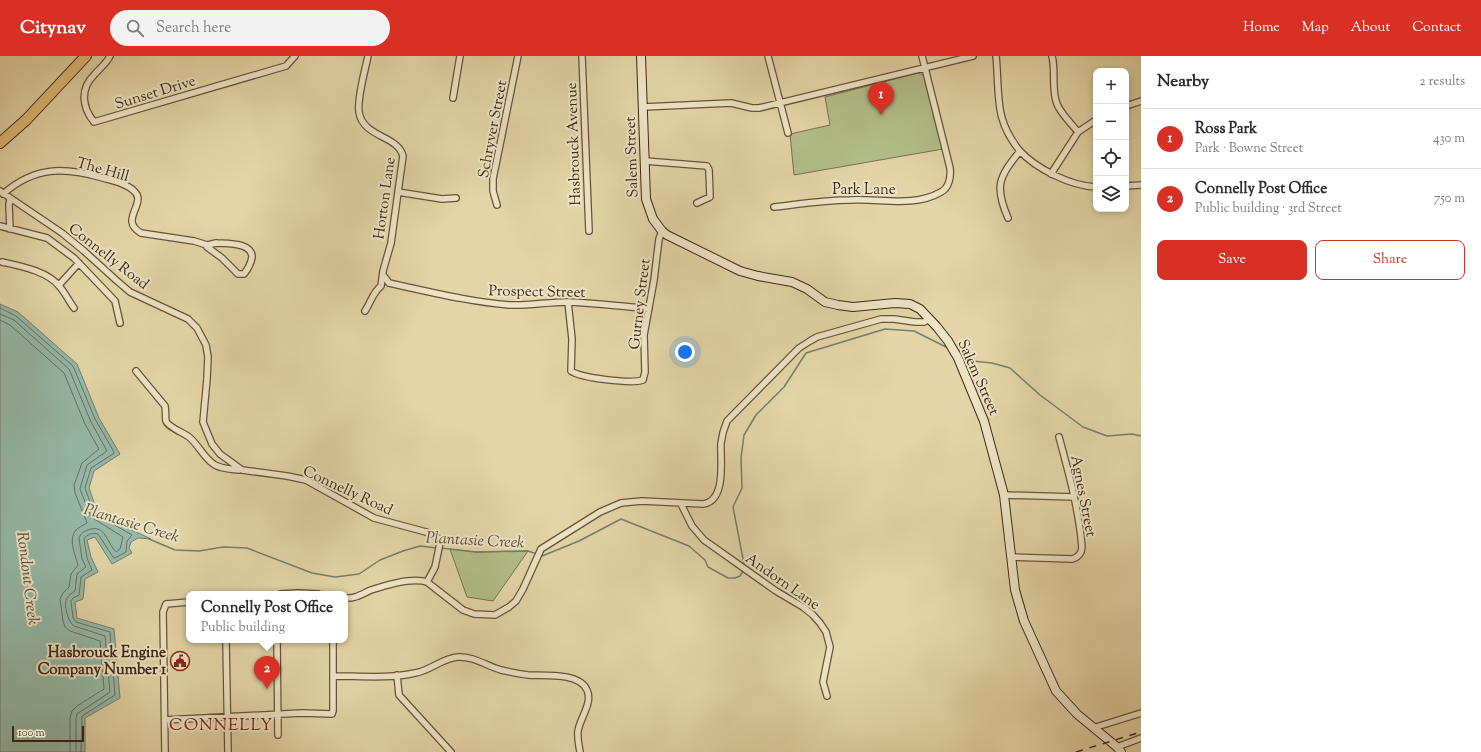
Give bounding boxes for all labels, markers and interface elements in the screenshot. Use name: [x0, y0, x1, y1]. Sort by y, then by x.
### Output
search box: [110, 10, 390, 46]
text: Citynav: [20, 15, 86, 42]
icon: search: [124, 17, 146, 39]
text: Search here: [156, 18, 231, 39]
text: Home: [1243, 18, 1280, 38]
text: Map: [1302, 18, 1329, 38]
text: About: [1351, 18, 1390, 38]
text: Contact: [1412, 18, 1461, 38]
map controls: [1093, 68, 1129, 212]
button: +: [1093, 68, 1129, 104]
text: Nearby: [1157, 70, 1209, 94]
street label: Sunset Drive: [112, 71, 199, 116]
text: 2 results: [1420, 73, 1465, 91]
street label: Schryver Street: [474, 79, 513, 180]
street label: Hasbrouck Avenue: [562, 82, 587, 206]
pin: 1: [868, 82, 894, 115]
button: −: [1093, 104, 1129, 140]
street label: Salem Street: [621, 116, 644, 198]
text: Ross Park: [1195, 119, 1257, 140]
text: 1: [1168, 130, 1172, 148]
text: 430 m: [1433, 130, 1465, 148]
button: locate: [1093, 140, 1129, 176]
text: Park · Bowne Street: [1195, 140, 1303, 158]
street label: The Hill: [74, 153, 131, 188]
street label: Horton Lane: [369, 156, 402, 241]
button: layers: [1093, 176, 1129, 212]
text: Connelly Post Office: [1195, 179, 1327, 200]
street label: Park Lane: [832, 180, 896, 201]
text: 2: [1167, 190, 1173, 208]
text: 750 m: [1434, 190, 1465, 208]
text: Public building · 3rd Street: [1195, 200, 1342, 218]
street label: Connelly Road: [63, 219, 153, 296]
button: Save: [1157, 240, 1307, 280]
button: Share: [1315, 240, 1465, 280]
street label: Gurney Street: [624, 258, 656, 351]
street label: Prospect Street: [488, 281, 586, 304]
street label: Salem Street: [952, 336, 1004, 419]
your location: [675, 342, 695, 362]
street label: Agnes Street: [1064, 454, 1101, 539]
street label: Connelly Road: [299, 461, 396, 522]
water label: Plantasie Creek: [81, 499, 182, 550]
water label: Plantasie Creek: [425, 527, 525, 556]
water label: Rondout Creek: [9, 530, 44, 626]
street label: Andorn Lane: [741, 549, 824, 616]
popup: [186, 591, 348, 643]
text: Connelly Post Office: [201, 598, 333, 619]
text: Public building: [201, 619, 285, 637]
place label: Hasbrouck Engine Company Number 1: [38, 643, 167, 681]
public building icon: Hasbrouck Engine Company Number 1: [169, 650, 191, 672]
pin: 2: [254, 656, 280, 689]
district label: CONNELLY: [169, 714, 273, 738]
scale bar: [12, 724, 84, 743]
text: 100 m: [18, 725, 45, 741]

